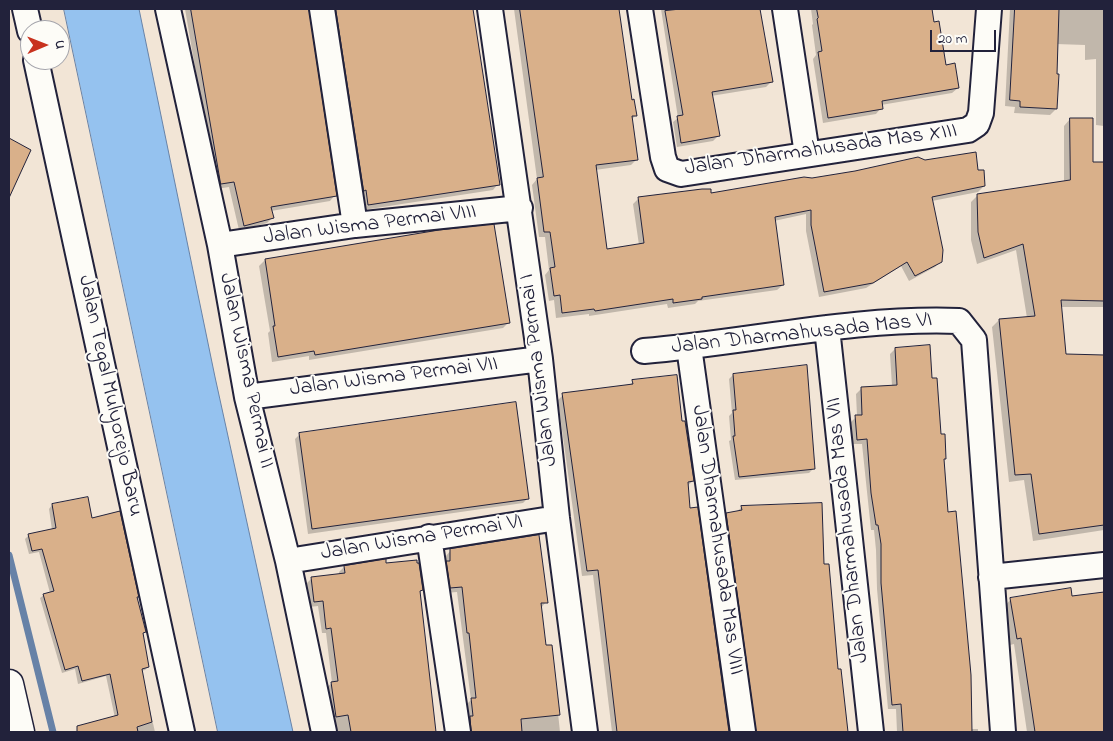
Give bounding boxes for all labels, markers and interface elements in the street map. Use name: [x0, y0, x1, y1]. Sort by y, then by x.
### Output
north arrow: [20, 20, 70, 70]
scale bar: [933, 20, 999, 52]
text: 20 m: [938, 28, 967, 50]
text: U: [49, 40, 70, 49]
street label: Jalan Dharmahusada Mas XIII: [683, 119, 959, 183]
street label: Jalan Wisma Permai VIII: [262, 200, 478, 252]
street label: Jalan Wisma Permai II: [211, 271, 279, 471]
street label: Jalan Wisma Permai I: [515, 272, 565, 468]
street label: Jalan Tegal Mulyorejo Baru: [71, 273, 147, 519]
street label: Jalan Dharmahusada Mas VI: [670, 308, 934, 362]
street label: Jalan Wisma Permai VII: [288, 352, 500, 404]
street label: Jalan Dharmahusada Mas VII: [822, 396, 876, 664]
street label: Jalan Dharmahusada Mas VIII: [684, 403, 748, 677]
street label: Jalan Wisma Permai VI: [319, 510, 525, 568]

